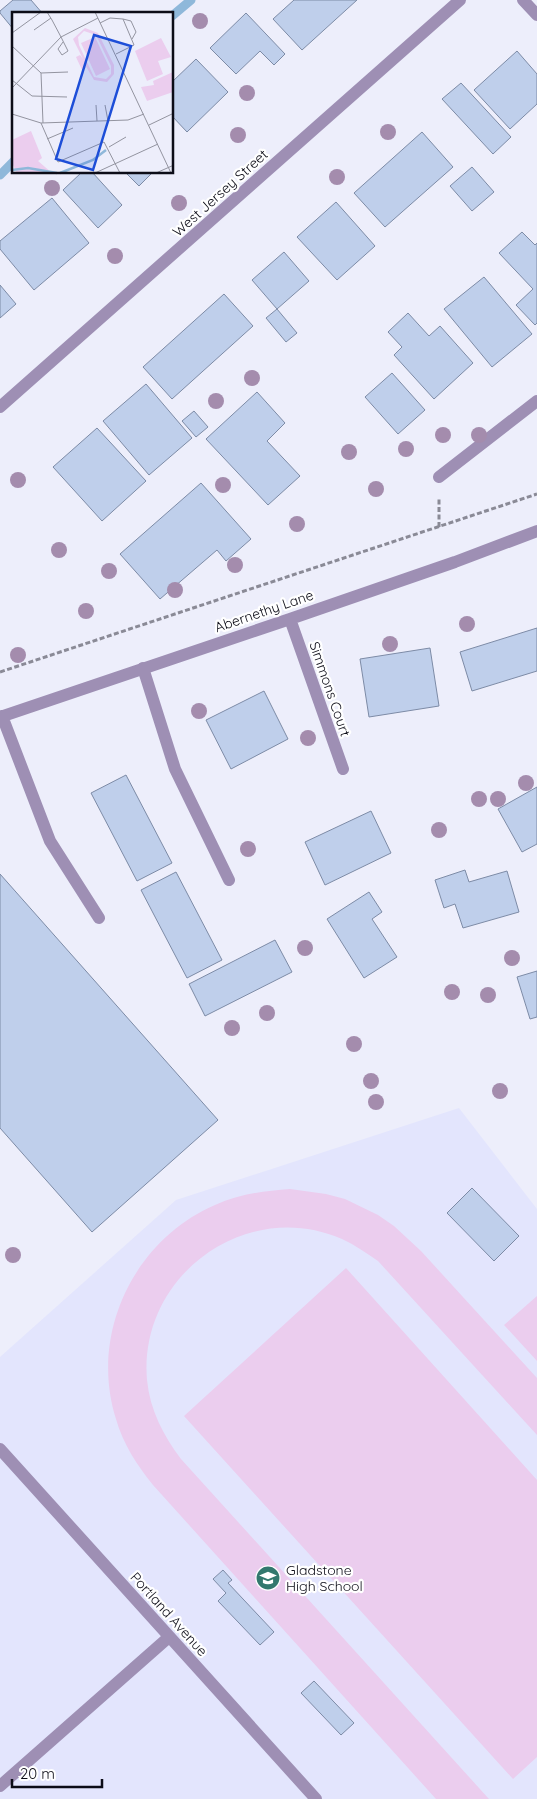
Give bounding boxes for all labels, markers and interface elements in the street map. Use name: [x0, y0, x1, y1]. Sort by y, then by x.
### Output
inset map: [12, 12, 174, 174]
street label: West Jersey Street: [169, 145, 272, 241]
street label: Abernethy Lane: [212, 586, 316, 636]
street label: Simmons Court: [305, 639, 355, 739]
place label: Gladstone High School: [286, 1561, 363, 1595]
school or university icon: Gladstone High School: [255, 1565, 281, 1591]
street label: Portland Avenue: [127, 1568, 211, 1660]
scale bar: [12, 1756, 102, 1788]
text: 20 m: [20, 1764, 55, 1783]

